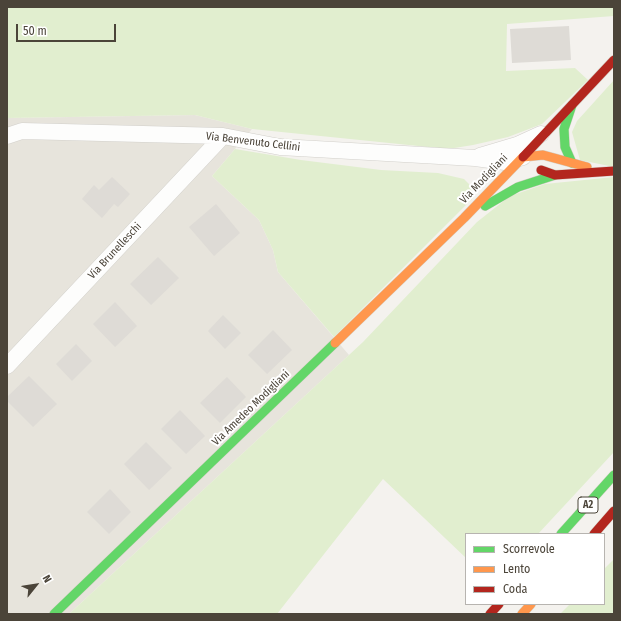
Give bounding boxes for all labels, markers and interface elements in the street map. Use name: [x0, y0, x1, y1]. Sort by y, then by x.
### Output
scale bar: [18, 16, 118, 42]
text: 50 m: [23, 24, 47, 38]
street label: Via Benvenuto Cellini: [205, 130, 301, 154]
street label: Via Modigliani: [457, 152, 511, 206]
street label: Via Brunelleschi: [86, 220, 144, 282]
street label: Via Amedeo Modigliani: [209, 368, 293, 448]
road number: A2: [578, 497, 598, 513]
legend: [465, 533, 605, 605]
text: Scorrevole: [503, 542, 555, 556]
text: Lento: [503, 562, 530, 576]
north arrow: [16, 565, 56, 605]
text: N: [40, 573, 54, 585]
text: Coda: [503, 582, 527, 596]

